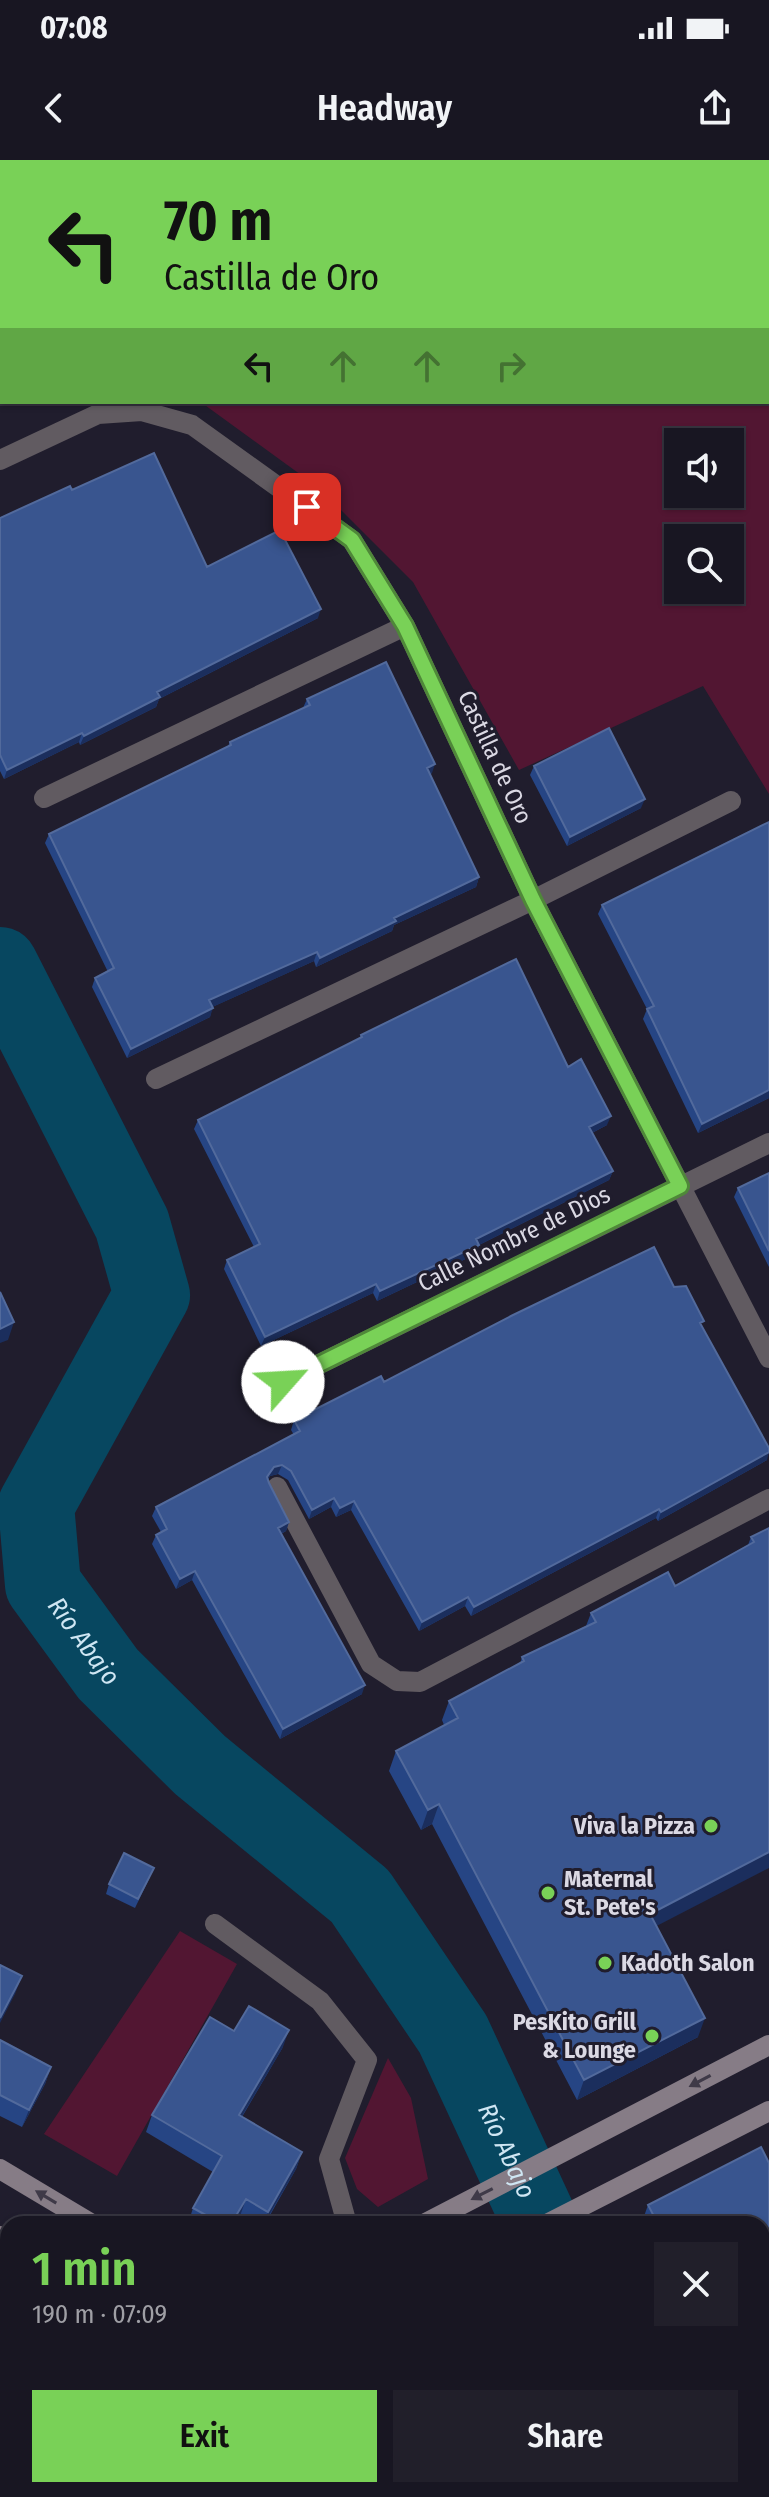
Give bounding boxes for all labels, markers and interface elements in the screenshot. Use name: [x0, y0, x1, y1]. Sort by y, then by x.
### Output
text: 07:08: [40, 10, 108, 46]
icon: back: [32, 86, 76, 130]
text: Headway: [317, 86, 452, 130]
icon: share: [693, 86, 737, 130]
text: 70 m: [164, 188, 272, 255]
icon: left: [32, 192, 136, 296]
text: Castilla de Oro: [164, 256, 379, 300]
icon: left: [237, 344, 281, 388]
icon: ahead: [321, 344, 365, 388]
icon: ahead: [405, 344, 449, 388]
icon: right: [489, 344, 533, 388]
map controls: [664, 428, 744, 604]
button: sound: [664, 428, 744, 508]
pin: [273, 473, 341, 541]
icon: arrive: [285, 485, 329, 529]
button: search: [664, 524, 744, 604]
street label: Castilla de Oro: [452, 686, 538, 828]
street label: Calle Nombre de Dios: [413, 1180, 615, 1298]
position arrow: [241, 1340, 325, 1424]
water label: Río Abajo: [41, 1591, 125, 1692]
place label: Viva la Pizza: [573, 1812, 695, 1840]
marker: Viva la Pizza: [702, 1817, 720, 1835]
place label: Maternal St. Pete's: [564, 1865, 656, 1921]
marker: Maternal St. Pete's: [539, 1884, 557, 1902]
place label: Kadoth Salon: [621, 1949, 755, 1977]
marker: Kadoth Salon: [596, 1954, 614, 1972]
place label: PesKito Grill & Lounge: [513, 2008, 636, 2064]
marker: PesKito Grill & Lounge: [643, 2027, 661, 2045]
one-way arrow: [688, 2074, 711, 2087]
water label: Río Abajo: [471, 2098, 542, 2203]
one-way arrow: [471, 2188, 494, 2201]
one-way arrow: [35, 2190, 57, 2204]
text: 1 min: [32, 2240, 137, 2298]
button: close: [654, 2242, 738, 2326]
text: 190 m · 07:09: [32, 2299, 167, 2330]
button: Exit: [32, 2390, 377, 2482]
button: Share: [393, 2390, 738, 2482]

